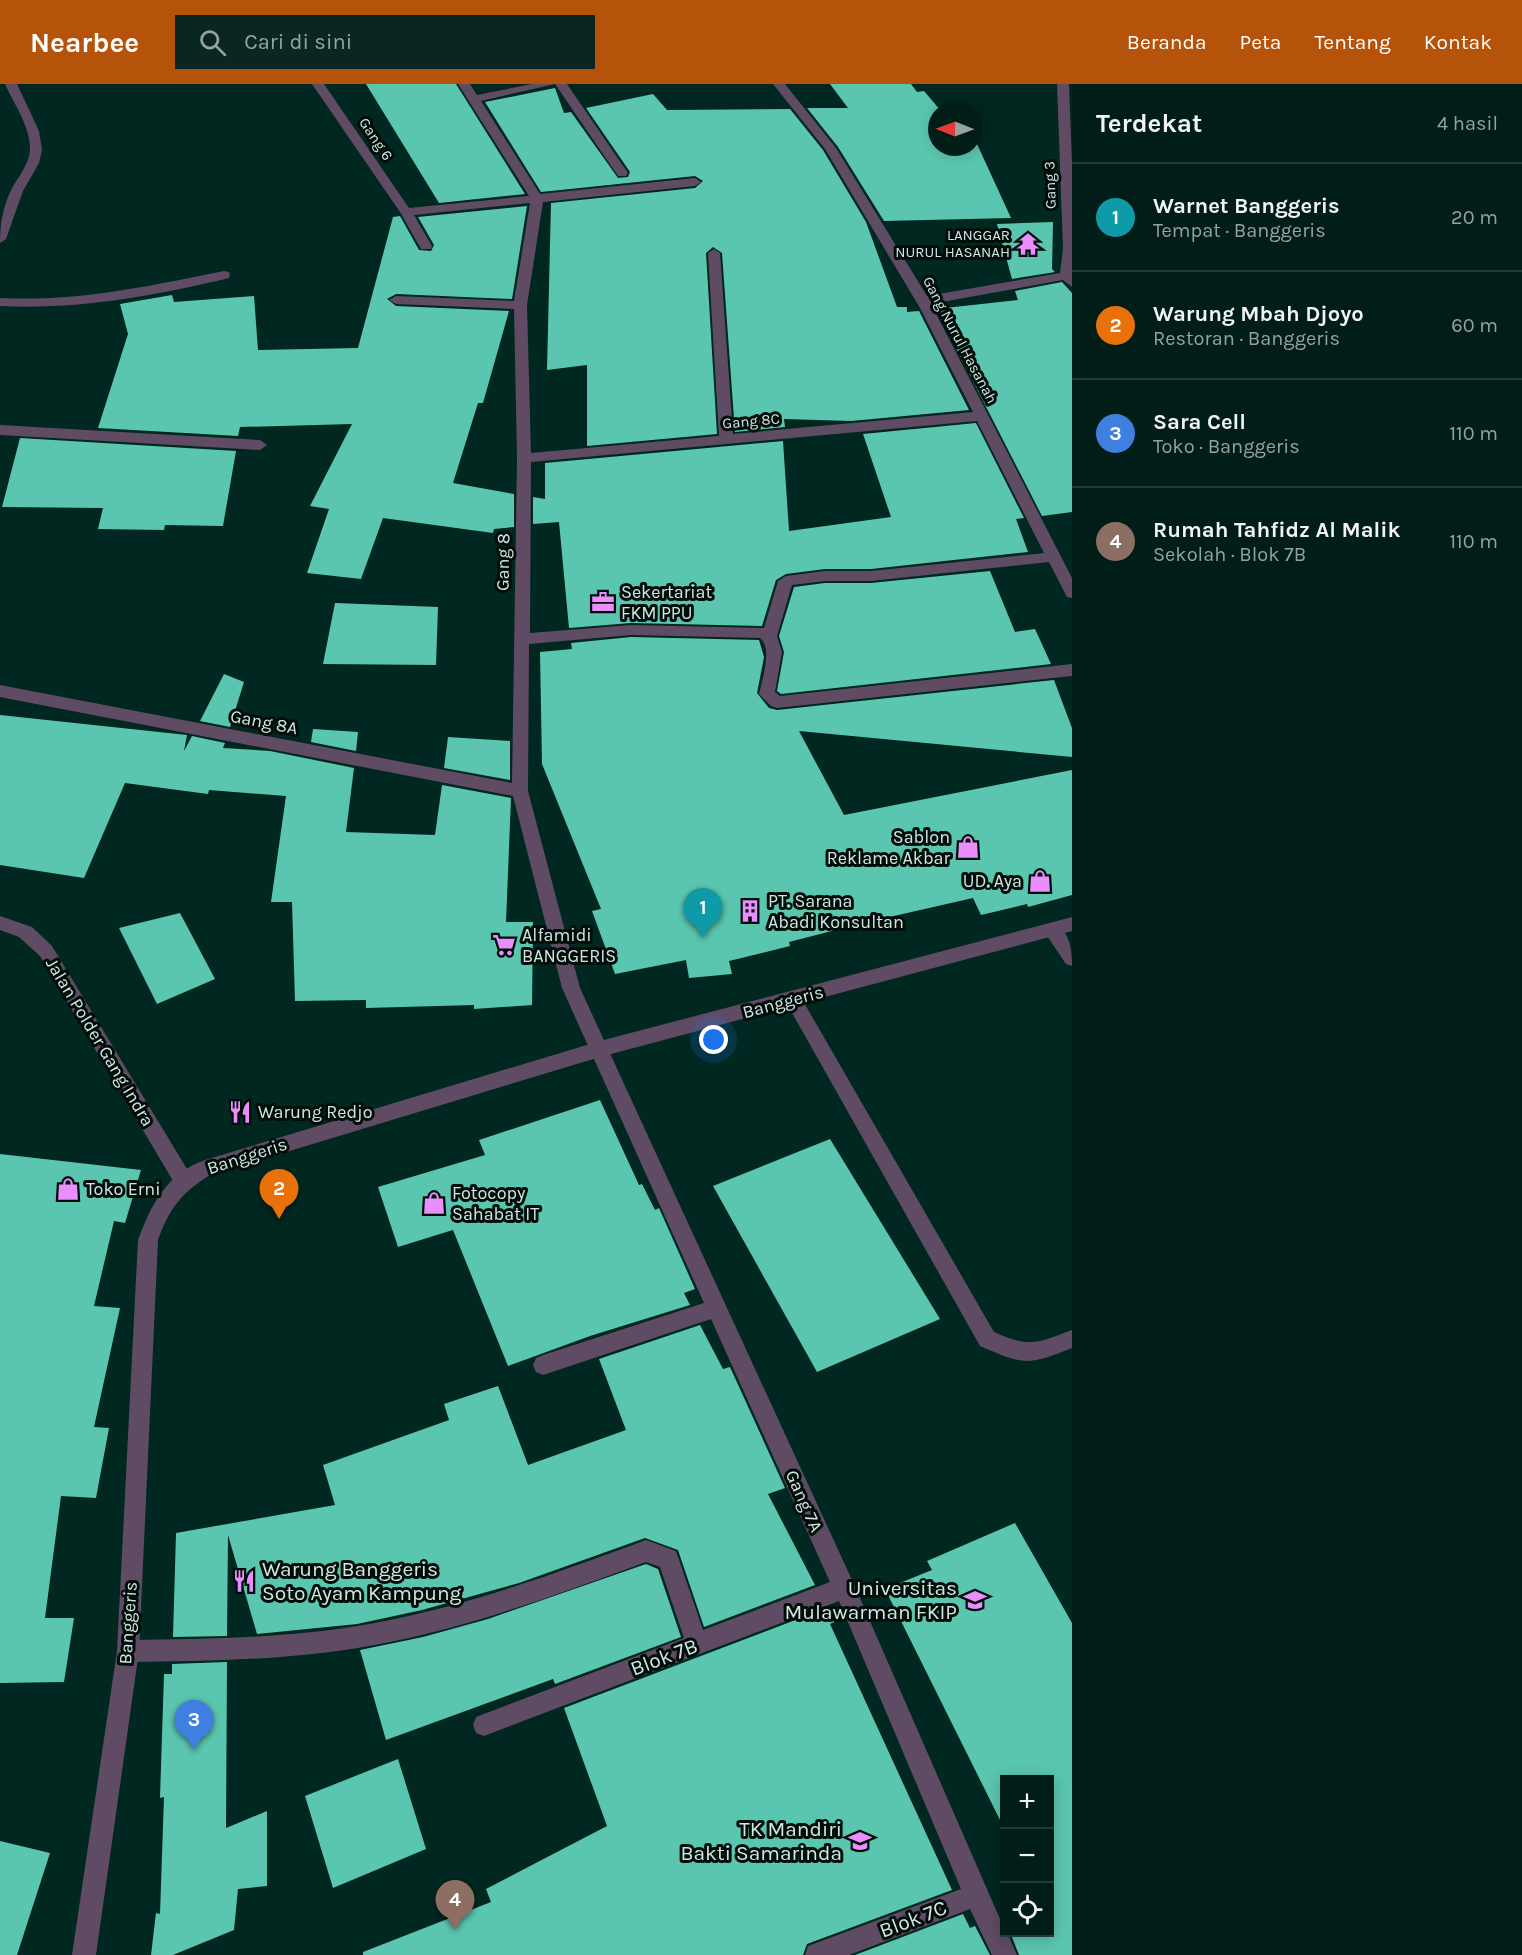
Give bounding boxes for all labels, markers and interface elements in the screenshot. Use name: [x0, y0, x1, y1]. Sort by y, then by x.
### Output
search box: [175, 15, 595, 69]
text: Nearbee: [30, 26, 139, 59]
icon: search: [196, 26, 229, 59]
text: Cari di sini: [244, 29, 352, 55]
text: Beranda: [1127, 30, 1207, 54]
text: Peta: [1240, 30, 1281, 54]
text: Tentang: [1314, 30, 1391, 54]
text: Kontak: [1424, 30, 1492, 54]
north arrow: [928, 102, 982, 156]
text: Terdekat: [1096, 108, 1202, 139]
text: 4 hasil: [1437, 112, 1498, 135]
street label: Gang 6: [355, 114, 397, 164]
street label: Gang 3: [1040, 161, 1060, 209]
text: Warnet Banggeris: [1153, 193, 1340, 219]
text: 1: [1112, 206, 1119, 229]
text: 20 m: [1451, 206, 1498, 229]
text: Tempat · Banggeris: [1153, 219, 1326, 242]
place label: LANGGAR NURUL HASANAH: [895, 226, 1010, 261]
temple icon: LANGGAR NURUL HASANAH: [1015, 231, 1041, 257]
street label: Gang Nurul Hasanah: [919, 273, 1001, 407]
text: Warung Mbah Djoyo: [1153, 301, 1364, 327]
text: 2: [1109, 314, 1122, 337]
text: 60 m: [1451, 314, 1498, 337]
text: Restoran · Banggeris: [1153, 327, 1340, 350]
text: Sara Cell: [1153, 409, 1246, 435]
street label: Gang 8C: [722, 410, 780, 432]
text: 3: [1109, 422, 1122, 445]
text: 110 m: [1449, 422, 1498, 445]
text: Toko · Banggeris: [1153, 435, 1300, 458]
text: Rumah Tahfidz Al Malik: [1153, 517, 1401, 543]
text: 4: [1110, 530, 1121, 553]
text: 110 m: [1449, 530, 1498, 553]
street label: Gang 8: [491, 533, 515, 591]
text: Sekolah · Blok 7B: [1153, 543, 1306, 566]
place label: Sekertariat FKM PPU: [621, 581, 712, 624]
office icon: Sekertariat FKM PPU: [590, 589, 616, 615]
street label: Gang 8A: [228, 705, 300, 739]
place label: Sablon Reklame Akbar: [827, 826, 950, 869]
shop icon: Sablon Reklame Akbar: [955, 834, 981, 860]
shop icon: UD. Aya: [1027, 868, 1053, 894]
place label: UD. Aya: [963, 870, 1022, 892]
pin: 1: [684, 888, 722, 938]
place label: PT. Sarana Abadi Konsultan: [768, 890, 904, 933]
building icon: PT. Sarana Abadi Konsultan: [737, 898, 763, 924]
place label: Alfamidi BANGGERIS: [522, 924, 616, 967]
supermarket icon: Alfamidi BANGGERIS: [491, 932, 517, 958]
street label: Jalan Polder Gang Indra: [41, 954, 159, 1130]
street label: Banggeris: [740, 981, 826, 1023]
your location: [699, 1025, 728, 1054]
restaurant icon: Warung Redjo: [227, 1099, 253, 1125]
place label: Warung Redjo: [258, 1101, 373, 1123]
street label: Banggeris: [204, 1133, 290, 1179]
pin: 2: [260, 1170, 298, 1219]
shop icon: Toko Erni: [55, 1176, 81, 1202]
place label: Toko Erni: [86, 1178, 161, 1200]
place label: Fotocopy Sahabat IT: [452, 1182, 539, 1225]
shop icon: Fotocopy Sahabat IT: [421, 1190, 447, 1216]
street label: Gang 7A: [781, 1467, 827, 1535]
place label: Warung Banggeris Soto Ayam Kampung: [262, 1557, 462, 1605]
restaurant icon: Warung Banggeris Soto Ayam Kampung: [231, 1568, 257, 1594]
place label: Universitas Mulawarman FKIP: [785, 1576, 957, 1624]
street label: Banggeris: [114, 1581, 142, 1665]
school or university icon: Universitas Mulawarman FKIP: [962, 1587, 988, 1613]
street label: Blok 7B: [627, 1633, 701, 1681]
pin: 3: [174, 1700, 214, 1750]
map controls: [1000, 1775, 1054, 1937]
button: +: [1000, 1775, 1054, 1829]
place label: TK Mandiri Bakti Samarinda: [680, 1817, 842, 1865]
school or university icon: TK Mandiri Bakti Samarinda: [847, 1828, 873, 1854]
button: −: [1000, 1829, 1054, 1883]
pin: 4: [436, 1880, 474, 1930]
button: locate: [1000, 1883, 1054, 1937]
street label: Blok 7C: [876, 1895, 950, 1943]

